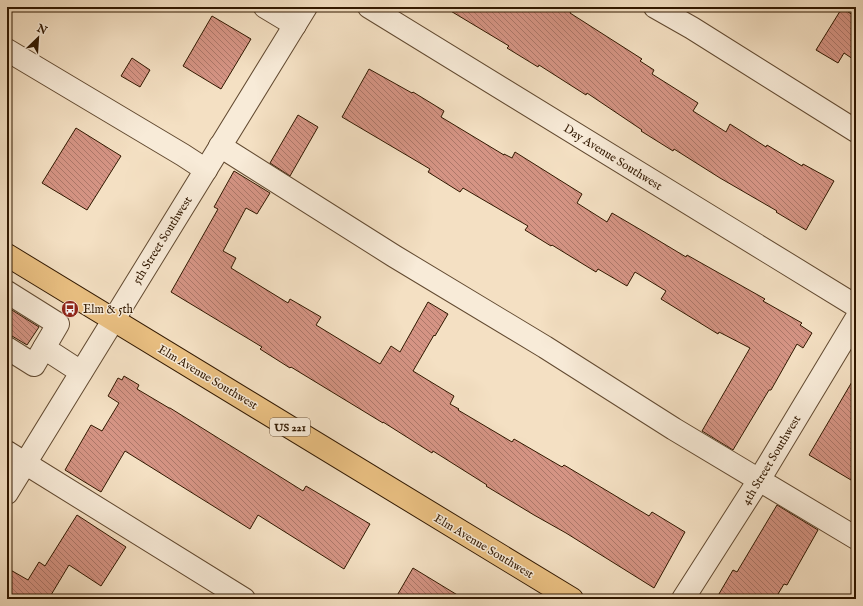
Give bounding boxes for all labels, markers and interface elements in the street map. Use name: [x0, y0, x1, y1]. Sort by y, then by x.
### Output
north arrow: [18, 18, 58, 58]
text: N: [34, 21, 50, 38]
street label: Day Avenue Southwest: [561, 121, 665, 194]
street label: 5th Street Southwest: [129, 194, 195, 287]
bus stop icon: Elm & 5th: [60, 299, 80, 319]
place label: Elm & 5th: [83, 302, 134, 317]
street label: Elm Avenue Southwest: [155, 342, 260, 413]
street label: 4th Street Southwest: [739, 413, 804, 508]
road number: US 221: [270, 418, 310, 436]
street label: Elm Avenue Southwest: [431, 511, 536, 582]

